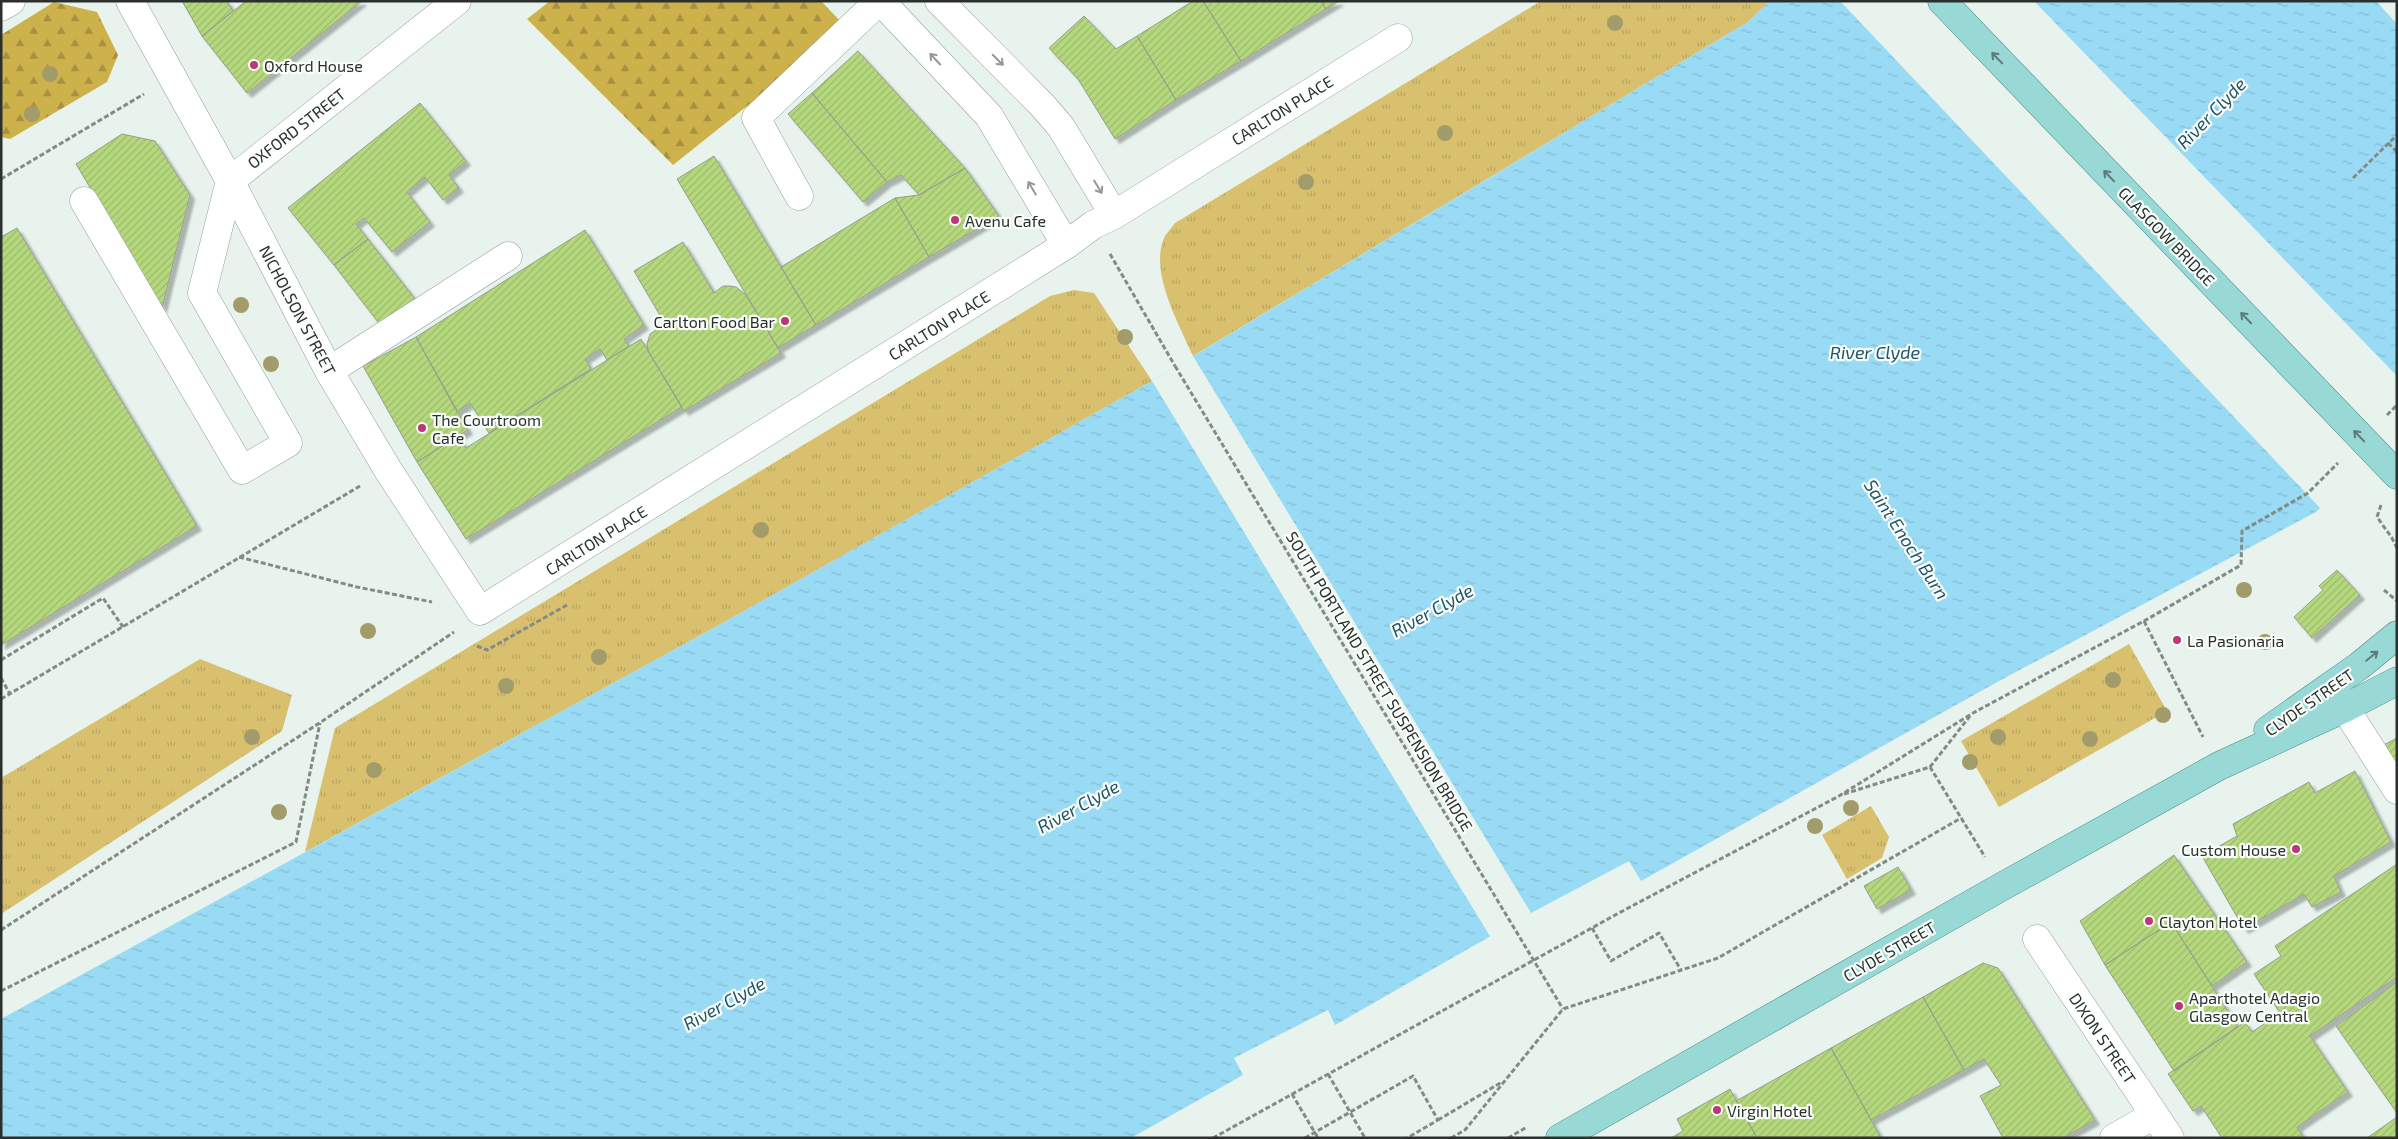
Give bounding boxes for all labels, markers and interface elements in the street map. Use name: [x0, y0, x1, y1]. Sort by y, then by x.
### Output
one-way arrow: [1991, 52, 2003, 65]
one-way arrow: [929, 53, 941, 65]
one-way arrow: [992, 54, 1004, 67]
place label: Oxford House: [264, 56, 363, 75]
marker: Oxford House: [248, 59, 260, 71]
street label: CARLTON PLACE: [1228, 71, 1336, 149]
water label: River Clyde: [2172, 73, 2251, 153]
street label: OXFORD STREET: [243, 84, 349, 172]
one-way arrow: [2103, 169, 2115, 182]
one-way arrow: [1093, 180, 1103, 194]
one-way arrow: [1026, 182, 1036, 196]
street label: GLASGOW BRIDGE: [2115, 183, 2219, 289]
place label: Avenu Cafe: [965, 211, 1046, 230]
marker: Avenu Cafe: [949, 214, 961, 226]
street label: NICHOLSON STREET: [256, 242, 340, 378]
street label: CARLTON PLACE: [885, 286, 993, 364]
place label: Carlton Food Bar: [654, 312, 776, 331]
one-way arrow: [2240, 312, 2252, 325]
marker: Carlton Food Bar: [779, 315, 791, 327]
water label: River Clyde: [1830, 341, 1921, 363]
place label: The Courtroom Cafe: [432, 410, 541, 447]
marker: The Courtroom Cafe: [416, 422, 428, 434]
one-way arrow: [2353, 430, 2365, 442]
water label: Saint Enoch Burn: [1860, 475, 1954, 603]
street label: CARLTON PLACE: [542, 501, 650, 579]
street label: SOUTH PORTLAND STREET SUSPENSION BRIDGE: [1283, 528, 1477, 834]
water label: River Clyde: [1387, 578, 1477, 642]
place label: La Pasionaria: [2187, 631, 2284, 650]
marker: La Pasionaria: [2171, 634, 2183, 646]
one-way arrow: [2365, 650, 2378, 661]
street label: CLYDE STREET: [2261, 665, 2357, 739]
water label: River Clyde: [1033, 774, 1123, 838]
place label: Custom House: [2181, 840, 2286, 859]
marker: Custom House: [2290, 843, 2302, 855]
place label: Clayton Hotel: [2159, 912, 2258, 931]
marker: Clayton Hotel: [2143, 915, 2155, 927]
street label: CLYDE STREET: [1839, 917, 1939, 985]
water label: River Clyde: [679, 971, 769, 1035]
place label: Aparthotel Adagio Glasgow Central: [2189, 988, 2320, 1025]
street label: DIXON STREET: [2066, 989, 2140, 1087]
marker: Aparthotel Adagio Glasgow Central: [2173, 1000, 2185, 1012]
place label: Virgin Hotel: [1727, 1101, 1812, 1120]
marker: Virgin Hotel: [1711, 1104, 1723, 1116]

